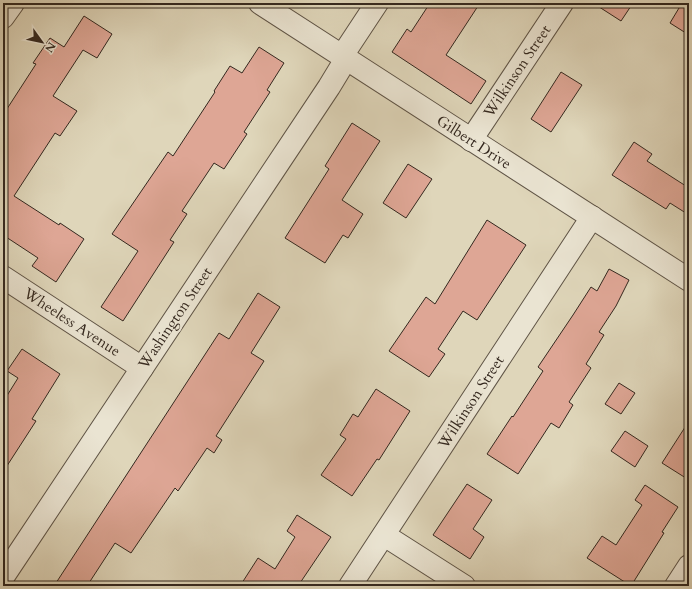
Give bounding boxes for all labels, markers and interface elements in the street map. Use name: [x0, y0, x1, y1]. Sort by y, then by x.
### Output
street label: Wilkinson Street: [478, 21, 555, 122]
north arrow: [22, 22, 62, 62]
text: N: [41, 39, 59, 56]
street label: Gilbert Drive: [433, 110, 515, 174]
street label: Washington Street: [133, 263, 217, 374]
street label: Wheeless Avenue: [19, 283, 124, 361]
street label: Wilkinson Street: [433, 351, 509, 453]

